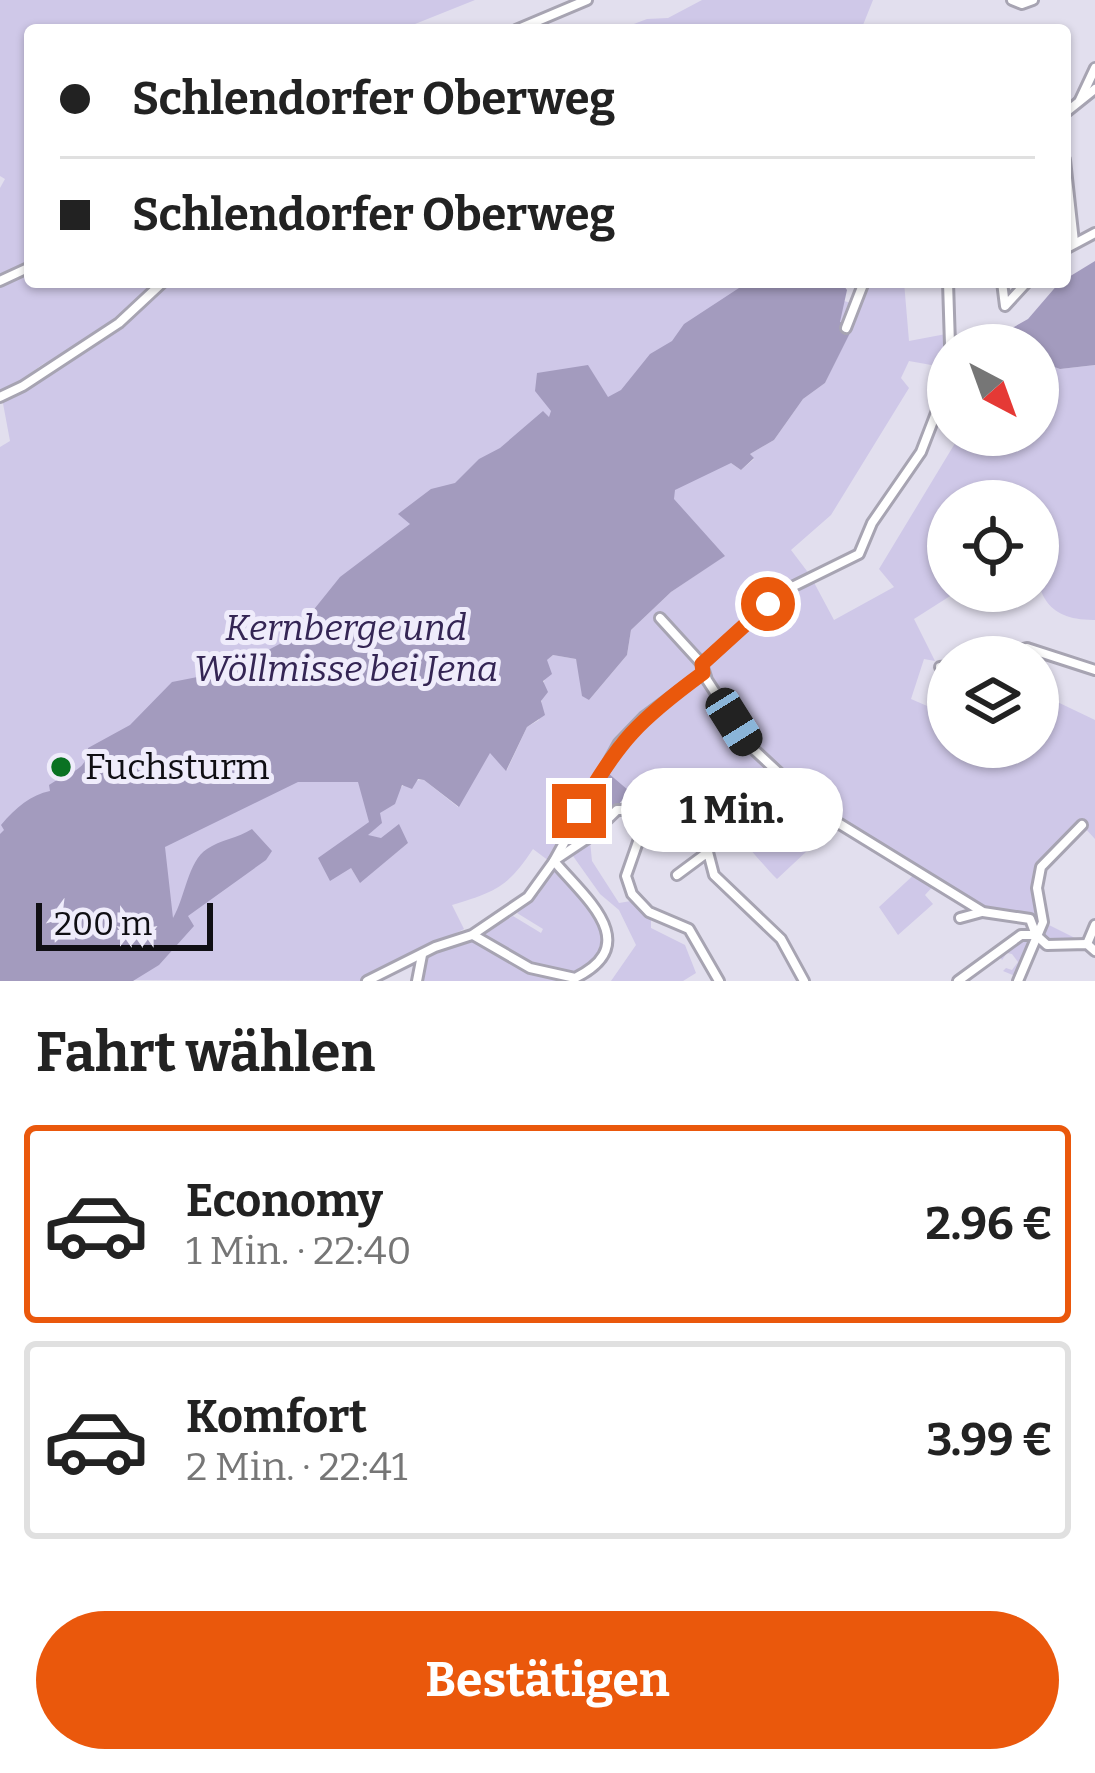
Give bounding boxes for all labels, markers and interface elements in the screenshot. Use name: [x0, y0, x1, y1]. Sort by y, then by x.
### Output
text: Schlendorfer Oberweg: [132, 72, 615, 126]
text: Schlendorfer Oberweg: [132, 188, 615, 242]
north arrow: [927, 324, 1059, 456]
map controls: [927, 324, 1059, 768]
button: locate: [927, 480, 1059, 612]
route start: [741, 577, 795, 631]
park label: Kernberge und Wöllmisse bei Jena: [194, 606, 498, 691]
button: layers: [927, 636, 1059, 768]
car: [700, 682, 768, 762]
place label: Fuchsturm: [85, 745, 270, 789]
marker: Fuchsturm: [48, 754, 74, 780]
callout: 1 Min.: [621, 769, 843, 853]
route end: [552, 784, 606, 838]
text: 1 Min.: [679, 787, 785, 833]
scale bar: [36, 897, 213, 950]
text: 200 m: [54, 904, 152, 944]
text: Fahrt wählen: [36, 1021, 375, 1085]
icon: car: [42, 1170, 150, 1278]
text: Economy: [186, 1174, 383, 1228]
text: 2.96 €: [926, 1197, 1053, 1251]
text: 1 Min. · 22:40: [186, 1228, 411, 1274]
icon: car: [42, 1386, 150, 1494]
text: Komfort: [186, 1390, 367, 1444]
text: 3.99 €: [927, 1413, 1053, 1467]
text: 2 Min. · 22:41: [186, 1444, 408, 1490]
button: Bestätigen: [36, 1611, 1059, 1749]

